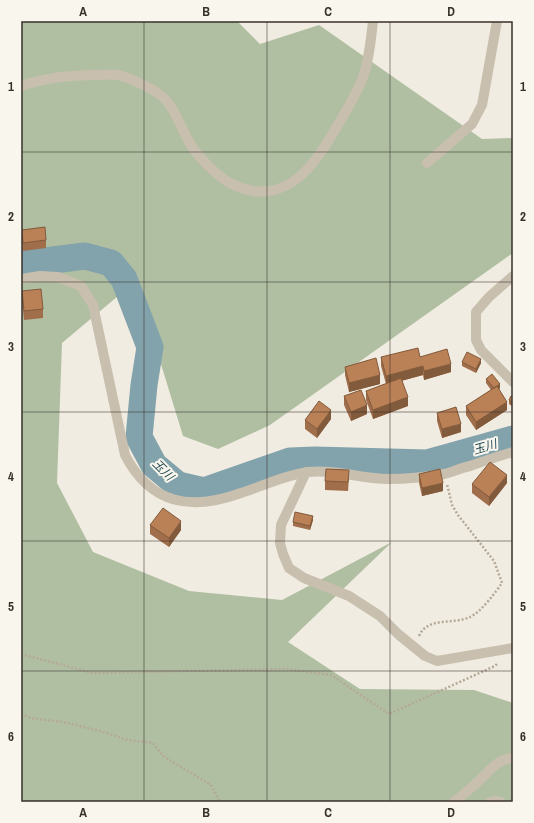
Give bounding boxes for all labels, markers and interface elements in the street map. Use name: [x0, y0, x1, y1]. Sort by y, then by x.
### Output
text: A: [79, 3, 87, 20]
text: B: [202, 3, 210, 20]
text: C: [324, 3, 332, 20]
text: D: [447, 3, 455, 20]
text: 1: [8, 78, 14, 95]
text: 1: [520, 78, 526, 95]
text: 2: [8, 208, 14, 225]
text: 2: [520, 208, 526, 225]
text: 3: [8, 338, 14, 355]
text: 3: [520, 338, 526, 355]
water label: 玉川: [471, 435, 501, 458]
water label: 玉川: [149, 456, 179, 486]
text: 4: [8, 468, 14, 485]
text: 4: [520, 468, 526, 485]
text: 5: [8, 598, 14, 615]
text: 5: [520, 598, 526, 615]
text: 6: [8, 728, 14, 745]
text: 6: [520, 728, 526, 745]
text: A: [79, 804, 87, 821]
text: B: [202, 804, 210, 821]
text: C: [324, 804, 332, 821]
text: D: [447, 804, 455, 821]

